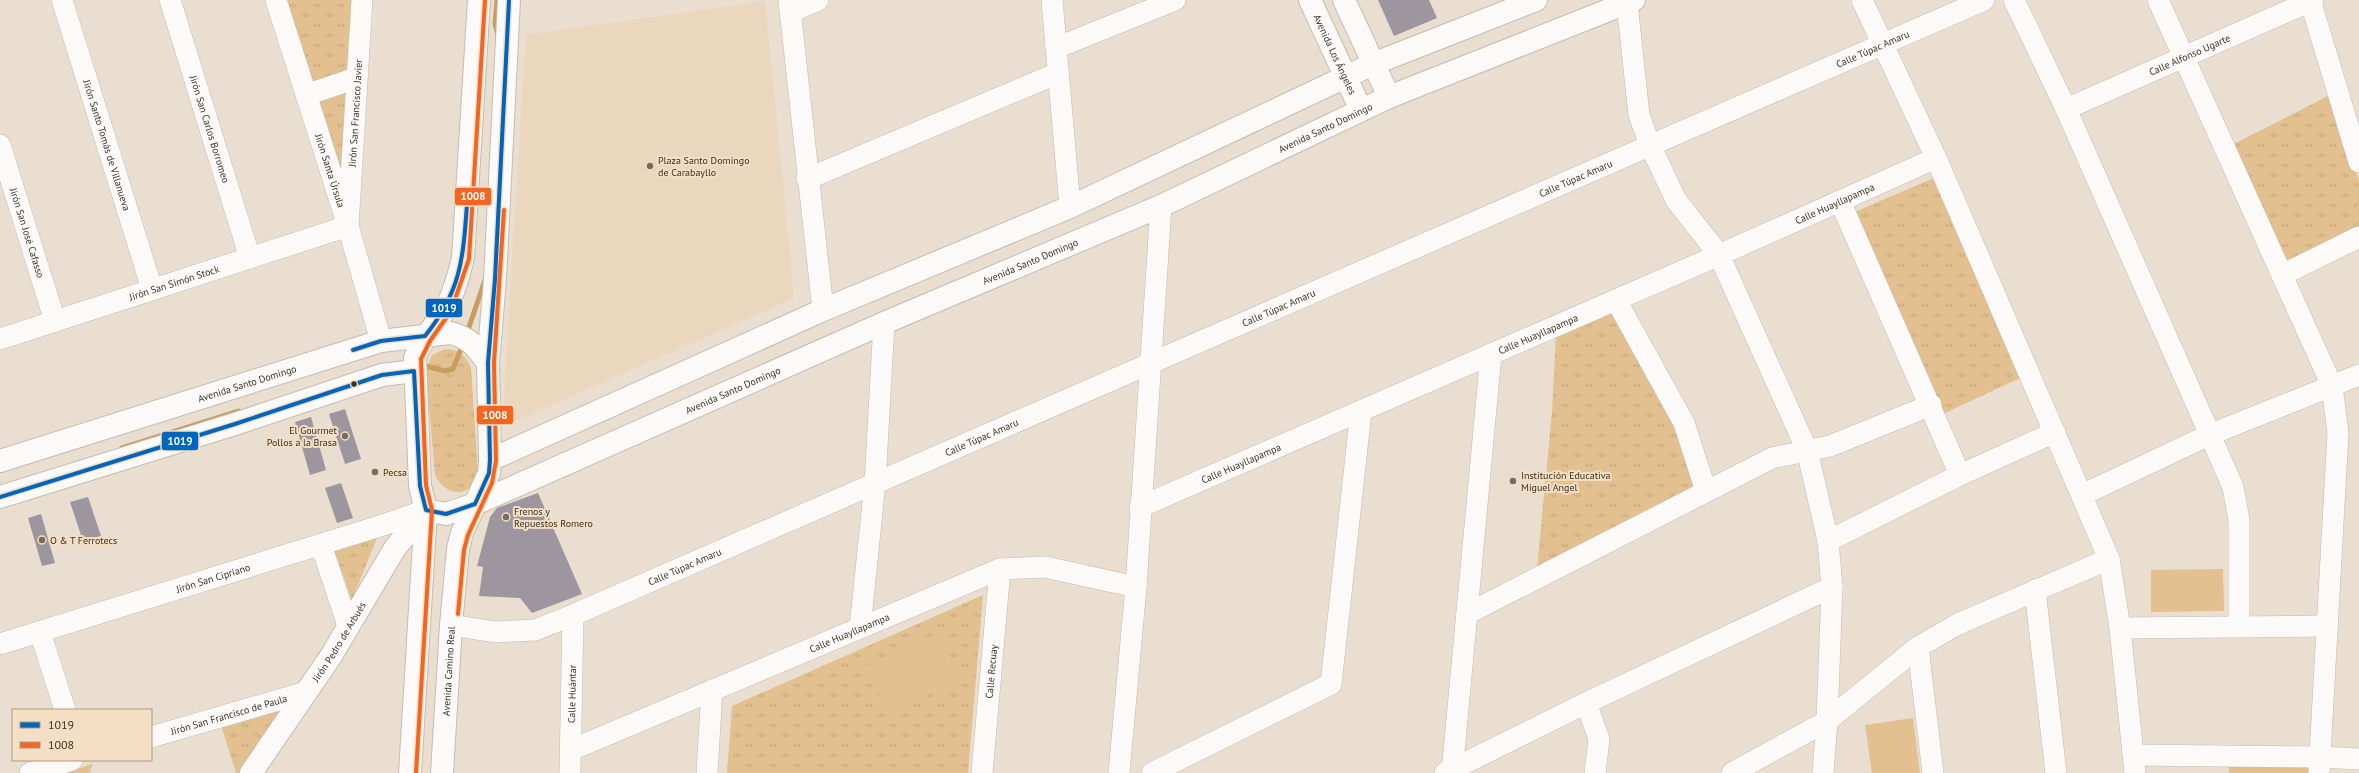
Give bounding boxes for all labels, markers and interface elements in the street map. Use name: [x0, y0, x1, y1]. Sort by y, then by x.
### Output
street label: Avenida Los Ángeles: [1311, 12, 1359, 97]
street label: Calle Túpac Amaru: [1834, 27, 1911, 70]
street label: Calle Alfonso Ugarte: [2147, 31, 2232, 78]
street label: Jirón San Francisco Javier: [345, 58, 365, 168]
street label: Jirón San Carlos Borromeo: [187, 73, 233, 184]
street label: Jirón Santo Tomás de Villanueva: [80, 77, 134, 212]
street label: Avenida Santo Domingo: [1276, 99, 1374, 155]
street label: Jirón Santa Úrsula: [312, 131, 348, 209]
place label: Plaza Santo Domingo de Carabayllo: [658, 154, 750, 179]
street label: Calle Túpac Amaru: [1537, 156, 1614, 200]
marker: Plaza Santo Domingo de Carabayllo: [645, 161, 655, 171]
street label: Calle Huayllapampa: [1793, 180, 1876, 227]
street label: Jirón San José Cafasso: [7, 185, 48, 279]
line badge: 1008: [454, 187, 492, 206]
text: 1008: [461, 189, 485, 203]
street label: Avenida Santo Domingo: [980, 235, 1080, 287]
street label: Jirón San Simón Stock: [126, 262, 221, 303]
street label: Calle Túpac Amaru: [1240, 286, 1317, 329]
line badge: 1019: [425, 298, 463, 318]
text: 1019: [432, 301, 456, 315]
street label: Calle Huayllapampa: [1496, 311, 1580, 357]
street label: Avenida Santo Domingo: [196, 362, 298, 405]
street label: Avenida Santo Domingo: [683, 363, 782, 417]
unlabelled marker: [349, 379, 359, 389]
line badge: 1008: [476, 405, 514, 425]
text: 1008: [483, 408, 507, 422]
street label: Calle Túpac Amaru: [943, 415, 1020, 459]
place label: El Gourmet Pollos a la Brasa: [267, 424, 338, 449]
line badge: 1019: [161, 431, 199, 451]
marker: El Gourmet Pollos a la Brasa: [340, 431, 350, 441]
text: 1019: [168, 434, 192, 448]
street label: Calle Huayllapampa: [1199, 440, 1283, 486]
place label: Pecsa: [383, 466, 407, 479]
marker: Pecsa: [370, 467, 380, 477]
place label: Institución Educativa Miguel Angel: [1521, 469, 1611, 494]
marker: Institución Educativa Miguel Angel: [1508, 476, 1518, 486]
place label: Frenos y Repuestos Romero: [514, 505, 593, 530]
marker: Frenos y Repuestos Romero: [501, 512, 511, 522]
place label: O & T Ferrotecs: [50, 534, 117, 547]
marker: O & T Ferrotecs: [37, 535, 47, 545]
street label: Calle Túpac Amaru: [646, 545, 723, 588]
street label: Jirón San Cipriano: [173, 560, 252, 596]
street label: Jirón Pedro de Arbués: [308, 599, 368, 685]
street label: Calle Huayllapampa: [807, 610, 891, 655]
street label: Avenida Camino Real: [439, 626, 457, 716]
street label: Calle Recuay: [982, 644, 1000, 699]
street label: Calle Huántar: [564, 664, 579, 723]
street label: Jirón San Francisco de Paula: [168, 691, 288, 738]
legend: [12, 709, 152, 761]
text: 1019: [48, 717, 74, 732]
text: 1008: [48, 737, 74, 752]

